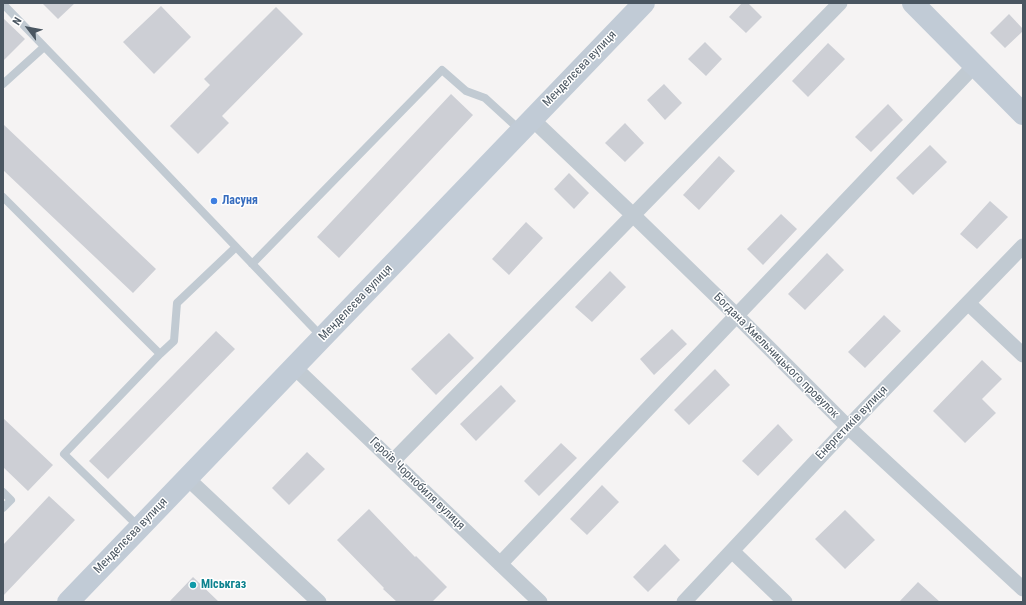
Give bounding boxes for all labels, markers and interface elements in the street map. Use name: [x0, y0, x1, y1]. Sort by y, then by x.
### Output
north arrow: [8, 8, 48, 48]
text: N: [10, 15, 25, 28]
street label: Менделєєва вулиця: [540, 28, 620, 110]
place label: Ласуня: [222, 194, 258, 208]
marker: Ласуня: [209, 196, 219, 206]
street label: Менделєєва вулиця: [316, 262, 396, 344]
street label: Богдана Хмельницького провулок: [710, 290, 842, 422]
street label: Енергетиків вулиця: [813, 383, 891, 463]
street label: Героїв Чорнобиля вулиця: [366, 435, 468, 533]
street label: Менделєєва вулиця: [91, 495, 171, 577]
place label: Міськгаз: [201, 578, 246, 592]
marker: Міськгаз: [188, 580, 198, 590]

